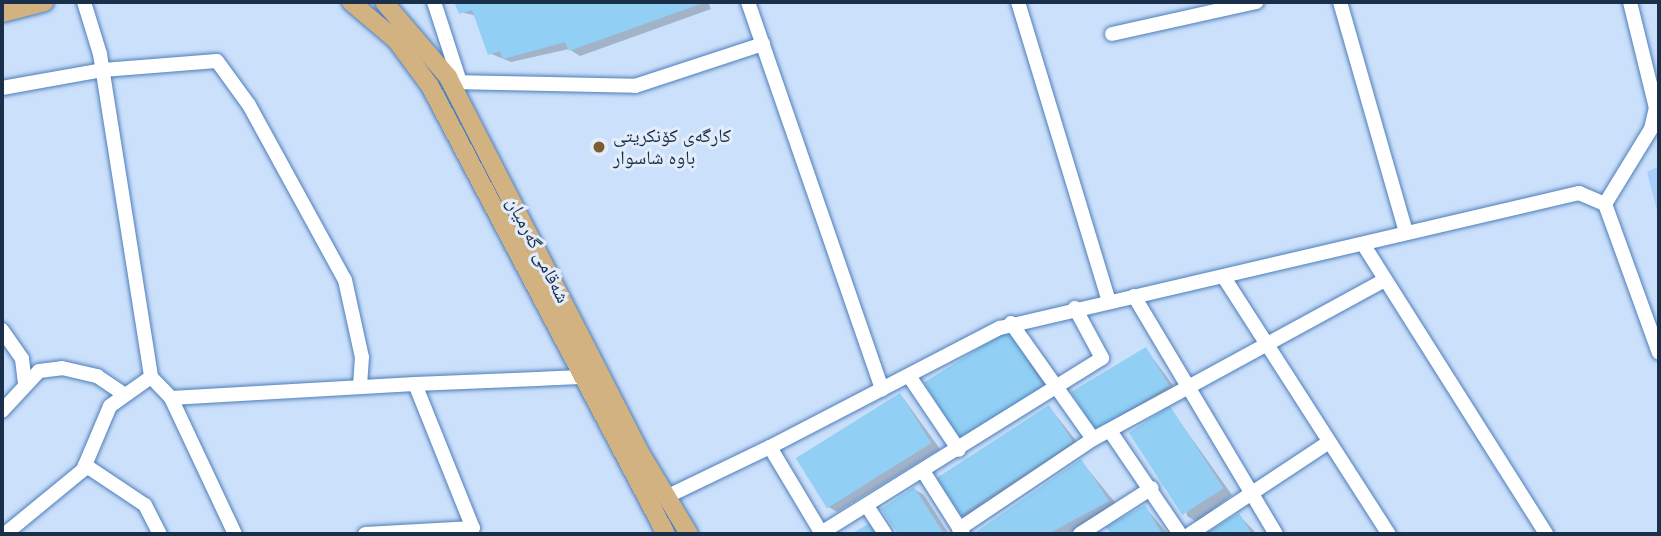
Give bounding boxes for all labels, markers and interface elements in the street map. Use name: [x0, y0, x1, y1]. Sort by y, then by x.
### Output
place label: کارگەی کۆنکریتی باوە شاسوار: [613, 125, 731, 169]
marker: کارگەی کۆنکریتی باوە شاسوار: [591, 139, 607, 155]
street label: شەقامی گەرمیان: [502, 193, 574, 307]

